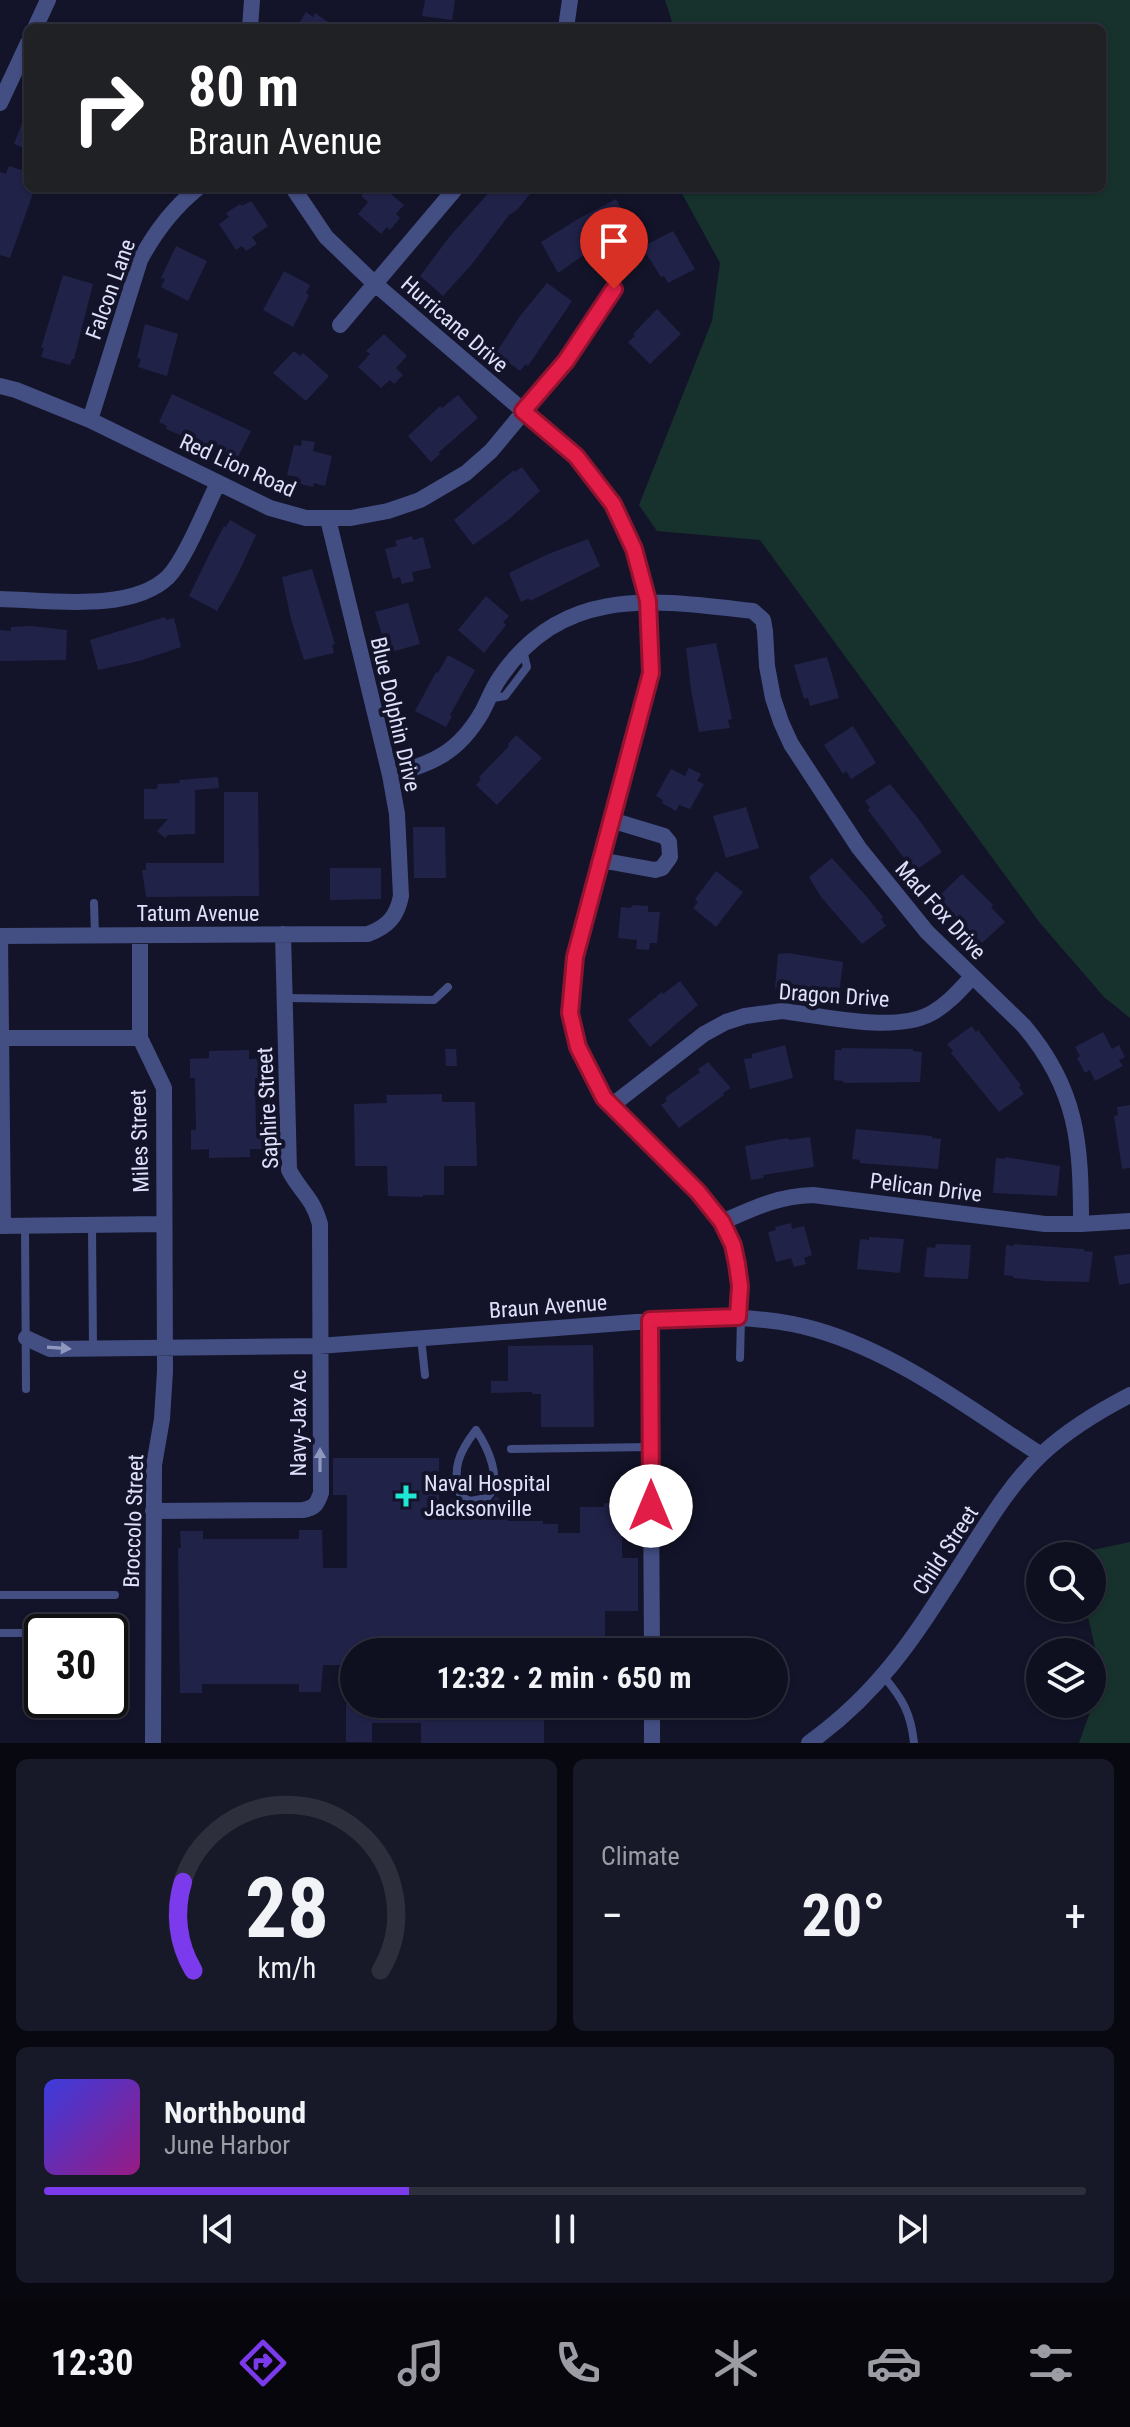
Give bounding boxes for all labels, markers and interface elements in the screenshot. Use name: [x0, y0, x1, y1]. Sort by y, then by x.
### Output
text: 80 m: [188, 54, 299, 120]
icon: right: [56, 56, 160, 160]
text: Braun Avenue: [188, 121, 382, 163]
pin: [580, 207, 648, 289]
icon: arrive: [592, 219, 636, 263]
street label: Falcon Lane: [81, 236, 140, 343]
street label: Hurricane Drive: [396, 271, 513, 378]
street label: Red Lion Road: [176, 429, 300, 502]
street label: Blue Dolphin Drive: [366, 634, 425, 794]
street label: Mad Fox Drive: [890, 856, 991, 964]
street label: Tatum Avenue: [137, 901, 259, 926]
street label: Dragon Drive: [778, 979, 890, 1012]
street label: Saphire Street: [252, 1046, 283, 1169]
street label: Miles Street: [125, 1089, 154, 1193]
street label: Pelican Drive: [868, 1168, 983, 1207]
street label: Braun Avenue: [488, 1290, 608, 1323]
one-way arrow: [46, 1342, 71, 1355]
street label: Navy-Jax Ac: [286, 1370, 311, 1476]
one-way arrow: [314, 1447, 327, 1472]
street label: Broccolo Street: [119, 1454, 148, 1588]
position arrow: [609, 1464, 693, 1548]
place label: Naval Hospital Jacksonville: [424, 1471, 551, 1521]
marker: Naval Hospital Jacksonville: [395, 1485, 417, 1507]
street label: Child Street: [908, 1501, 983, 1599]
map controls: [1026, 1542, 1106, 1718]
button: search: [1026, 1542, 1106, 1622]
speed limit sign: 30: [24, 1614, 128, 1718]
button: layers: [1026, 1638, 1106, 1718]
text: 12:32 · 2 min · 650 m: [437, 1660, 691, 1695]
text: Climate: [601, 1841, 680, 1871]
text: 28: [244, 1860, 329, 1957]
text: 20°: [802, 1880, 886, 1951]
text: −: [601, 1890, 623, 1942]
text: +: [1064, 1890, 1086, 1942]
text: km/h: [257, 1951, 316, 1985]
text: Northbound: [164, 2095, 306, 2130]
text: June Harbor: [164, 2130, 290, 2160]
icon: previous: [196, 2207, 240, 2251]
icon: pause: [543, 2207, 587, 2251]
icon: next: [890, 2207, 934, 2251]
icon: directions: [235, 2335, 291, 2391]
icon: music: [393, 2335, 449, 2391]
icon: phone: [550, 2335, 606, 2391]
icon: climate: [708, 2335, 764, 2391]
icon: car: [866, 2335, 922, 2391]
icon: filters: [1023, 2335, 1079, 2391]
text: 12:30: [51, 2342, 133, 2384]

